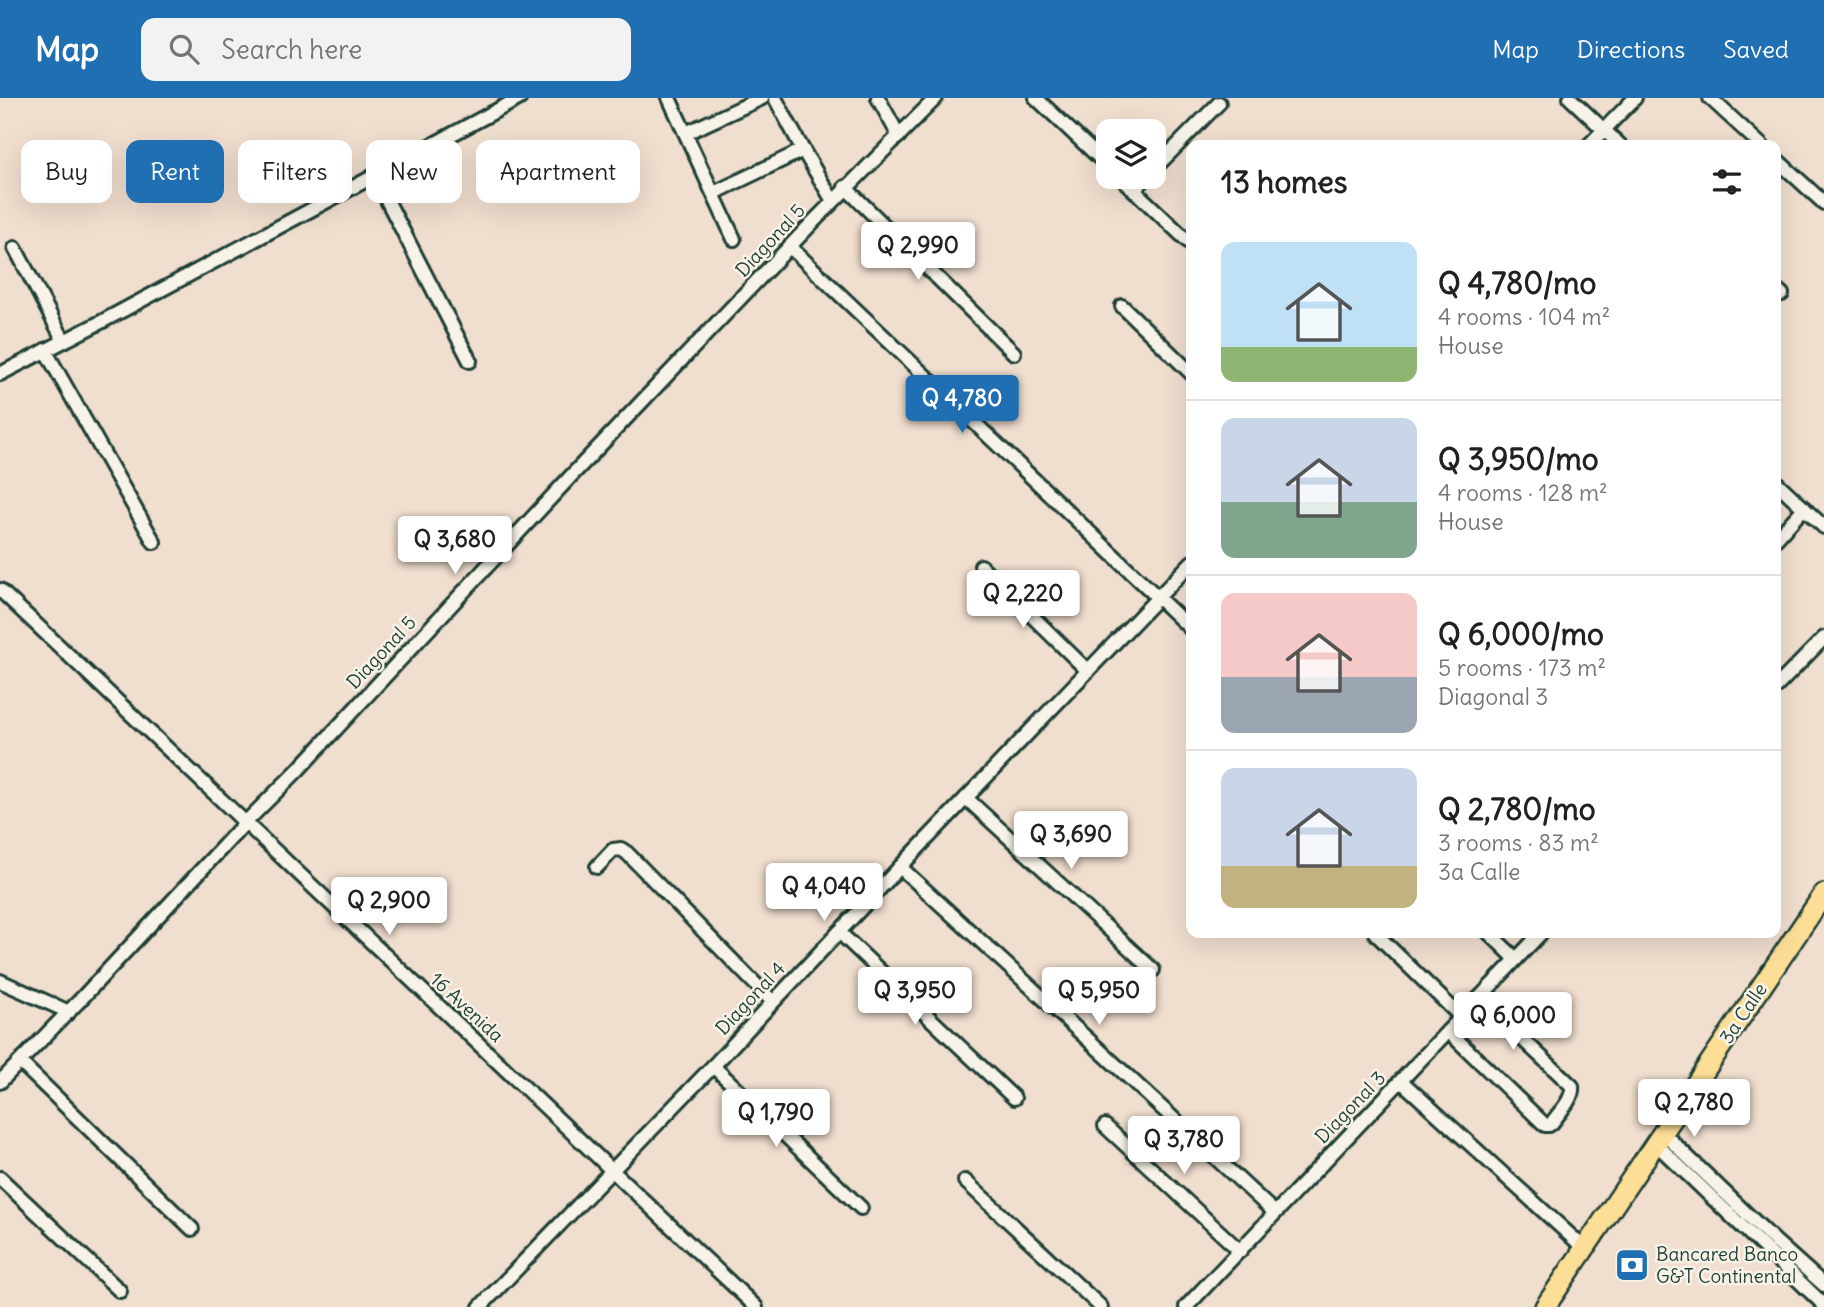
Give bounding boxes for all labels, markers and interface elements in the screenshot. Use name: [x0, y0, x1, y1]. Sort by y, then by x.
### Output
search box: [141, 18, 631, 81]
text: Map: [35, 28, 99, 70]
icon: search: [165, 30, 203, 68]
text: Search here: [221, 33, 362, 66]
text: Map: [1492, 34, 1539, 64]
text: Directions: [1577, 34, 1685, 64]
text: Saved: [1723, 34, 1789, 64]
map controls: [1096, 119, 1166, 189]
button: layers: [1096, 119, 1166, 189]
chip: Buy: [21, 140, 112, 203]
chip: Rent: [126, 140, 224, 203]
chip: Filters: [238, 140, 352, 203]
chip: New: [366, 140, 462, 203]
chip: Apartment: [476, 140, 640, 203]
text: 13 homes: [1221, 163, 1347, 201]
icon: filters: [1708, 163, 1746, 201]
street label: Diagonal 5: [730, 198, 810, 282]
pin: Q 2,990: [853, 222, 983, 282]
text: Q 2,990: [877, 230, 959, 259]
text: Q 4,780/mo: [1438, 264, 1596, 302]
icon: home: [1277, 270, 1361, 354]
text: 4 rooms · 104 m²: [1438, 302, 1610, 331]
text: House: [1438, 331, 1504, 360]
pin: Q 4,780: [897, 376, 1027, 435]
text: Q 4,780: [922, 383, 1002, 412]
text: Q 3,950/mo: [1438, 440, 1599, 478]
icon: home: [1277, 446, 1361, 530]
text: 4 rooms · 128 m²: [1438, 478, 1608, 507]
text: House: [1438, 507, 1504, 536]
pin: Q 3,680: [390, 517, 520, 576]
text: Q 3,680: [414, 524, 496, 553]
pin: Q 2,220: [958, 570, 1088, 630]
text: Q 2,220: [983, 578, 1063, 607]
street label: Diagonal 5: [341, 610, 421, 694]
text: Q 6,000/mo: [1438, 615, 1604, 653]
icon: home: [1277, 621, 1361, 705]
text: 5 rooms · 173 m²: [1438, 653, 1606, 682]
text: Diagonal 3: [1438, 682, 1548, 711]
text: Q 2,780/mo: [1438, 790, 1596, 828]
icon: home: [1277, 796, 1361, 880]
pin: Q 3,690: [1006, 812, 1136, 871]
text: Q 3,690: [1030, 819, 1112, 848]
text: 3 rooms · 83 m²: [1438, 828, 1599, 857]
text: 3a Calle: [1438, 857, 1520, 886]
pin: Q 4,040: [759, 864, 889, 923]
text: Q 4,040: [782, 871, 866, 900]
pin: Q 2,900: [324, 878, 454, 937]
text: Q 2,900: [347, 885, 431, 914]
street label: Diagonal 4: [710, 956, 790, 1040]
street label: 16 Avenida: [425, 967, 509, 1047]
pin: Q 3,950: [850, 968, 980, 1027]
pin: Q 5,950: [1034, 968, 1164, 1027]
text: Q 3,950: [874, 975, 956, 1004]
text: Q 5,950: [1058, 975, 1140, 1004]
street label: 3a Calle: [1714, 978, 1772, 1048]
pin: Q 6,000: [1448, 992, 1578, 1052]
text: Q 6,000: [1470, 1000, 1556, 1029]
street label: Diagonal 3: [1310, 1066, 1390, 1148]
pin: Q 2,780: [1629, 1080, 1759, 1139]
text: Q 2,780: [1654, 1087, 1734, 1116]
pin: Q 1,790: [711, 1090, 841, 1149]
text: Q 1,790: [738, 1097, 814, 1126]
pin: Q 3,780: [1119, 1116, 1249, 1176]
text: Q 3,780: [1144, 1124, 1224, 1153]
place label: Bancared Banco G&T Continental: [1656, 1242, 1798, 1288]
bank icon: Bancared Banco G&T Continental: [1613, 1246, 1651, 1284]

